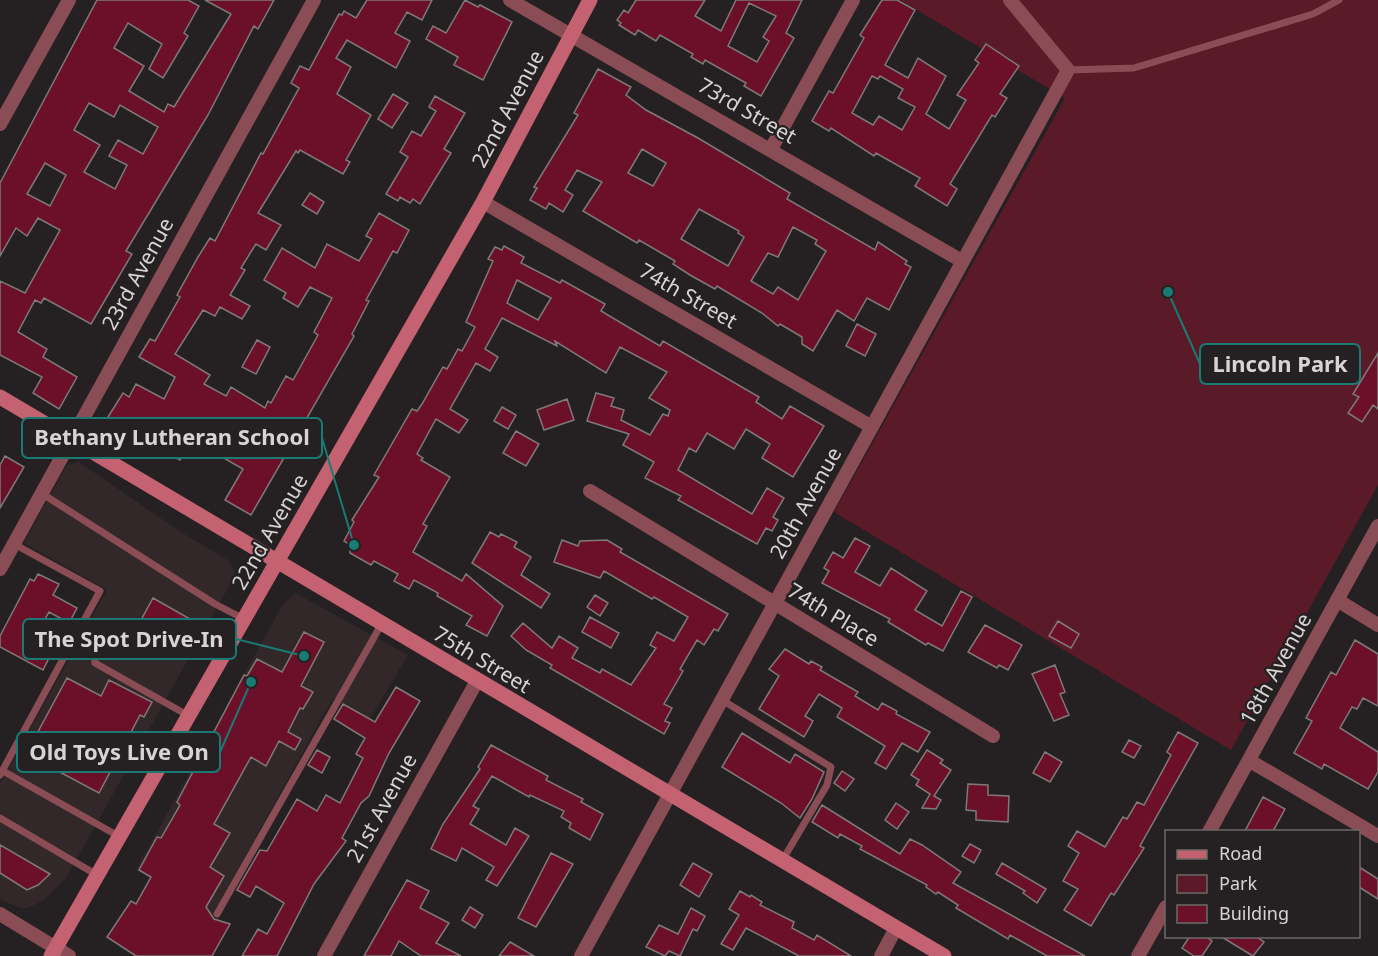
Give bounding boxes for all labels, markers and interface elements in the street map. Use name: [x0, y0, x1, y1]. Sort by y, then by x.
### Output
street label: 22nd Avenue: [464, 45, 550, 172]
street label: 73rd Street: [693, 71, 802, 150]
street label: 23rd Avenue: [95, 212, 180, 335]
street label: 74th Street: [634, 256, 743, 335]
callout: Lincoln Park: [1200, 344, 1360, 384]
text: Lincoln Park: [1212, 348, 1348, 378]
callout: Bethany Lutheran School: [22, 418, 322, 458]
text: Bethany Lutheran School: [34, 421, 310, 451]
street label: 20th Avenue: [763, 442, 847, 563]
street label: 22nd Avenue: [225, 469, 314, 594]
street label: 74th Place: [783, 576, 884, 652]
street label: 18th Avenue: [1233, 608, 1317, 729]
callout: The Spot Drive-In: [23, 619, 236, 659]
street label: 75th Street: [429, 619, 537, 699]
text: The Spot Drive-In: [34, 623, 224, 653]
callout: Old Toys Live On: [17, 732, 220, 772]
text: Old Toys Live On: [29, 736, 209, 766]
street label: 21st Avenue: [340, 748, 423, 867]
legend: [1165, 830, 1360, 938]
text: Road: [1219, 841, 1262, 865]
text: Park: [1219, 871, 1257, 895]
text: Building: [1219, 901, 1289, 925]

